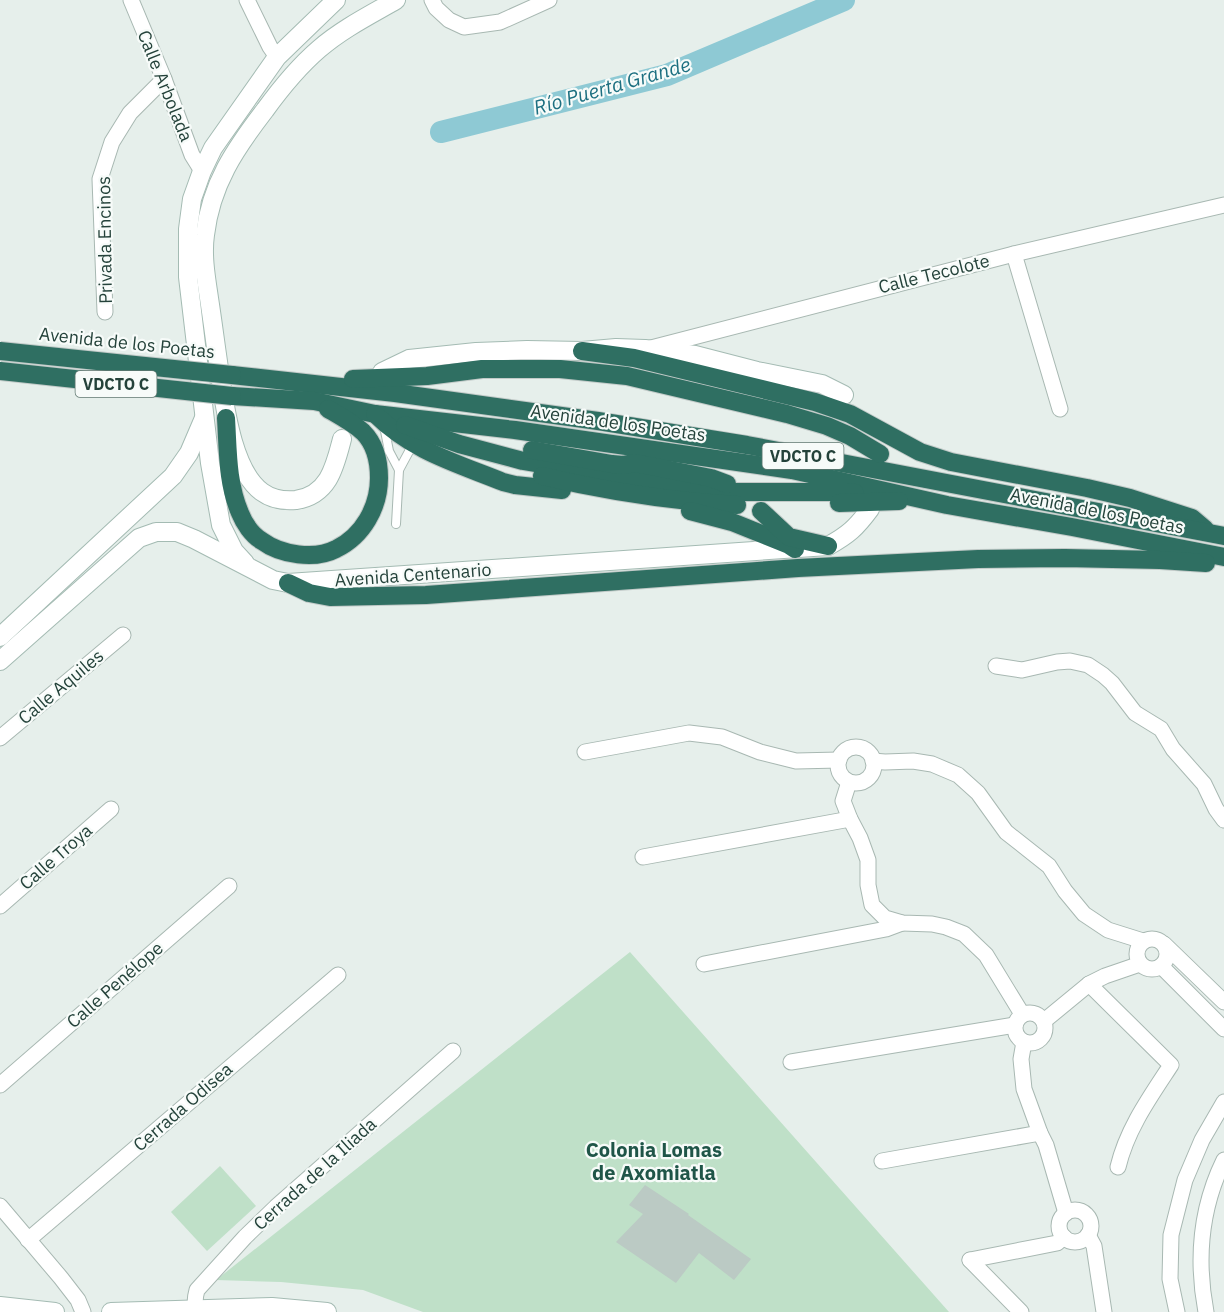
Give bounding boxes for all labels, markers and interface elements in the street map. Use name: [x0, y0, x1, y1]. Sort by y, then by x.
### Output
street label: Calle Arbolada: [133, 27, 198, 145]
water label: Río Puerta Grande: [530, 50, 693, 121]
street label: Privada Encinos: [92, 176, 117, 304]
street label: Calle Tecolote: [876, 249, 992, 298]
street label: Avenida de los Poetas: [38, 322, 216, 363]
road number: VDCTO C: [76, 371, 156, 397]
street label: Avenida de los Poetas: [529, 399, 707, 446]
road number: VDCTO C: [762, 443, 844, 469]
street label: Avenida de los Poetas: [1008, 482, 1186, 539]
street label: Avenida Centenario: [334, 558, 492, 591]
street label: Calle Aquiles: [13, 644, 108, 729]
street label: Calle Troya: [15, 819, 97, 894]
street label: Calle Penélope: [62, 936, 168, 1033]
street label: Cerrada Odisea: [128, 1057, 237, 1156]
street label: Cerrada de la Iliada: [248, 1112, 381, 1235]
district label: Colonia Lomas de Axomiatla: [586, 1136, 722, 1186]

